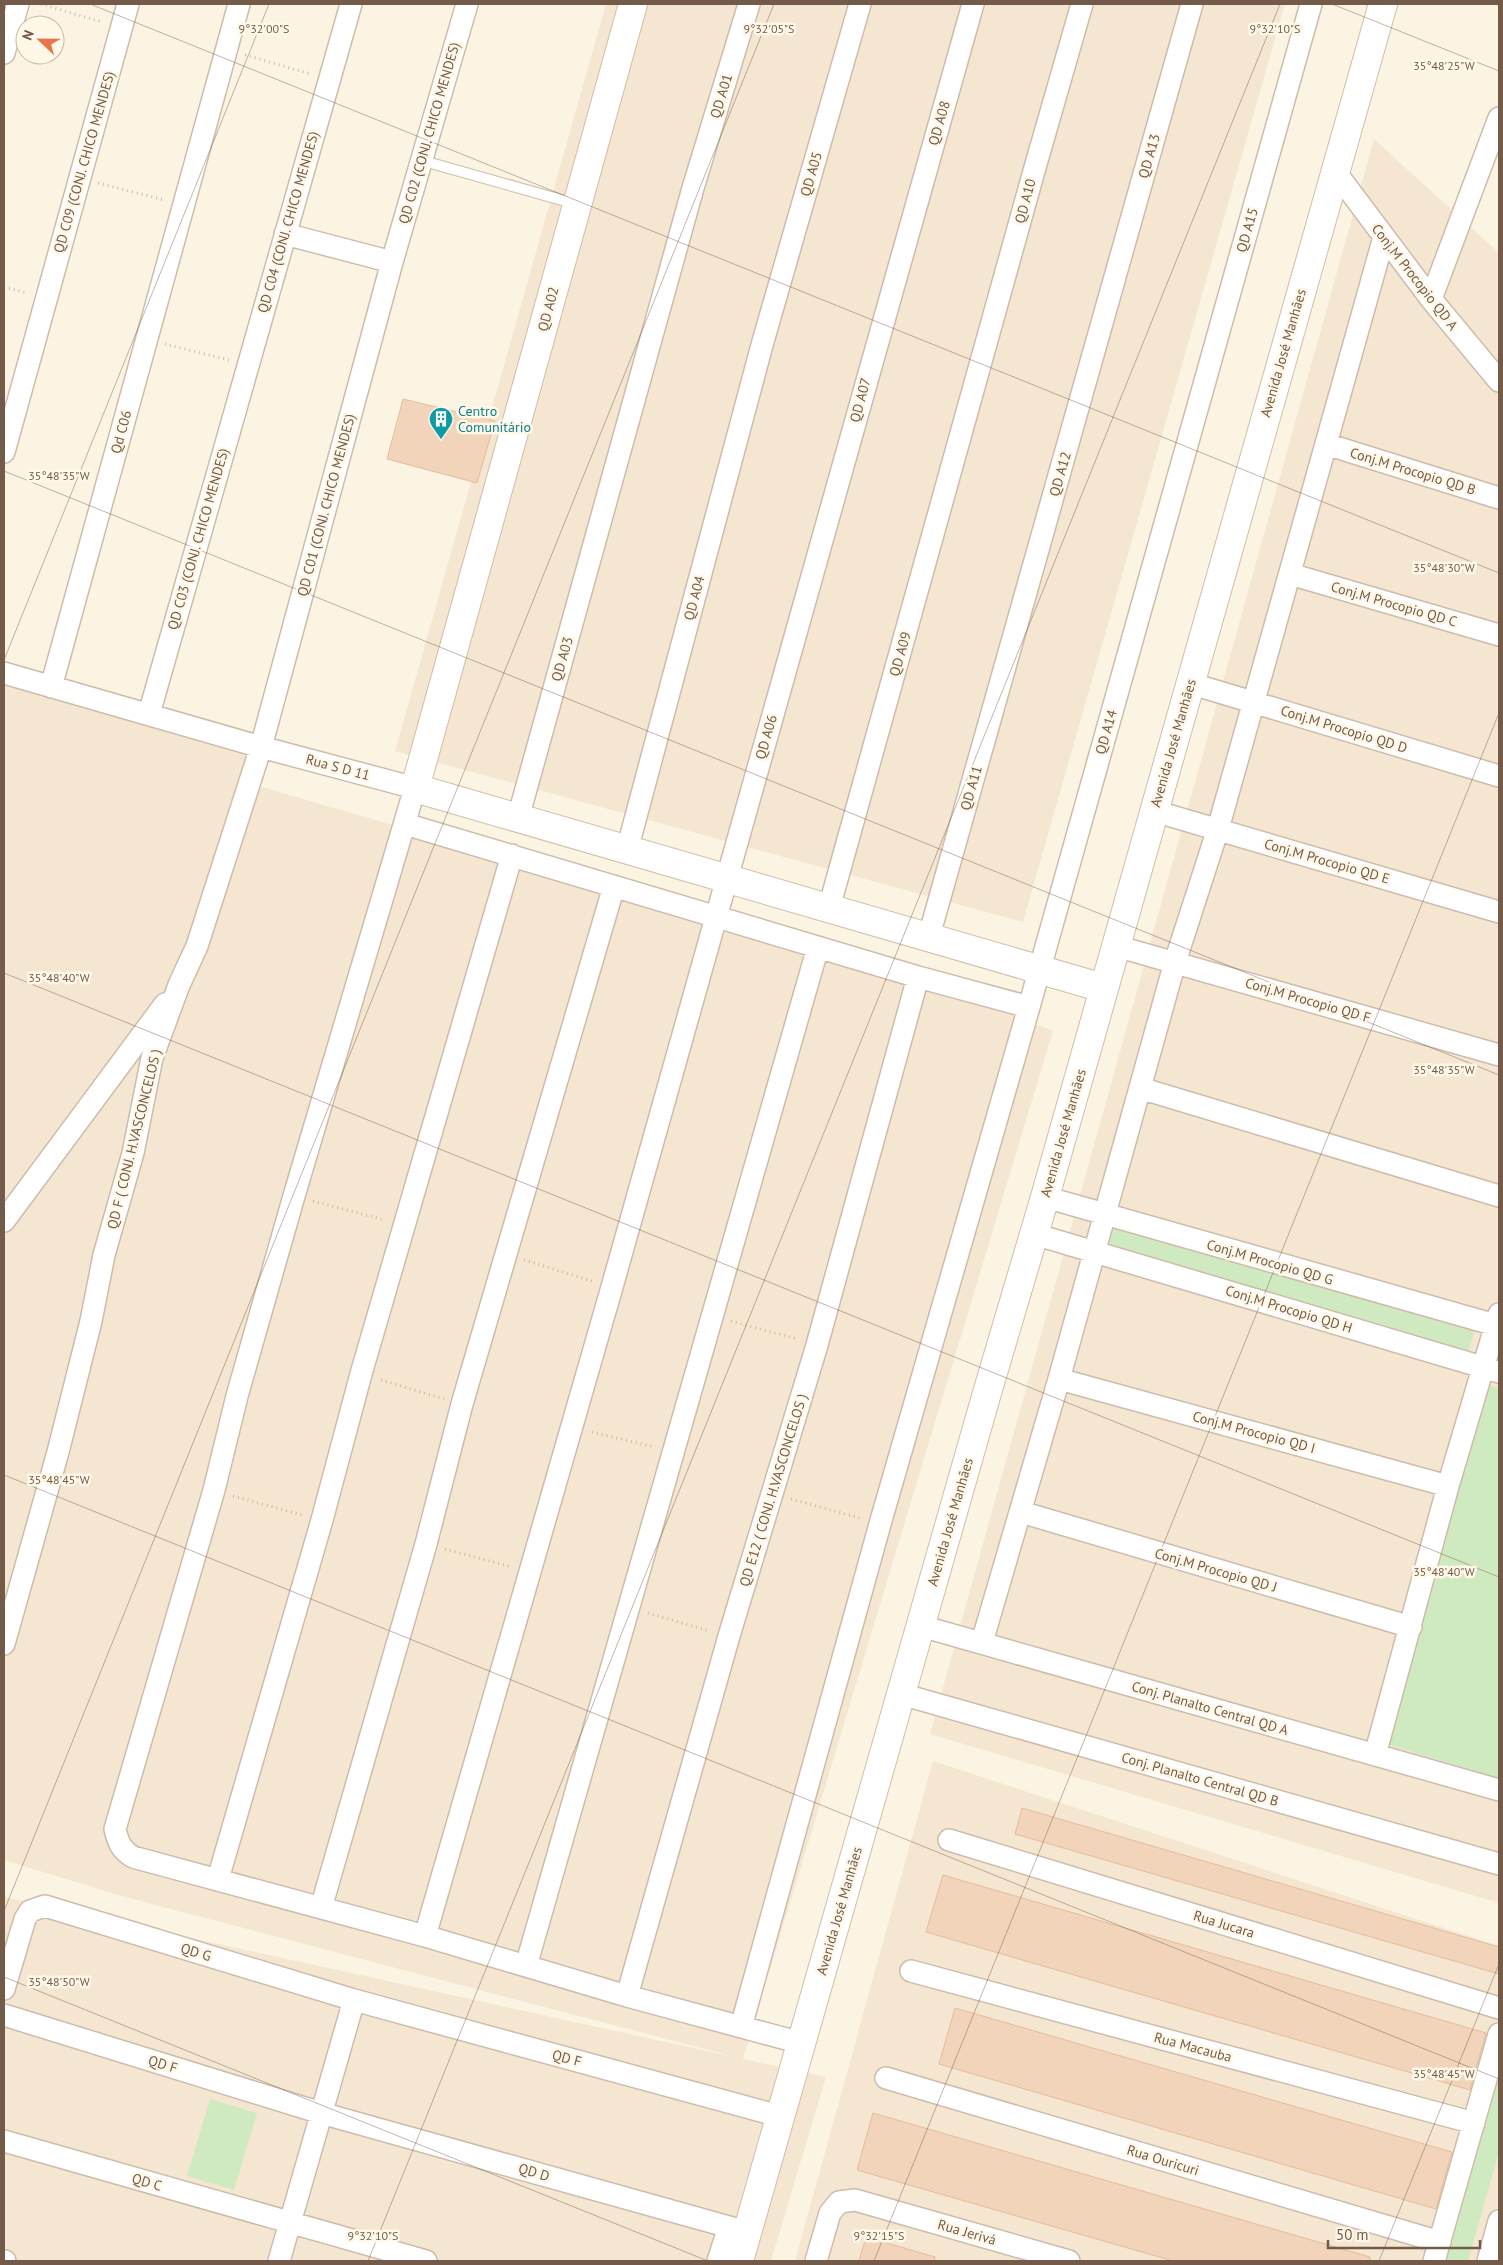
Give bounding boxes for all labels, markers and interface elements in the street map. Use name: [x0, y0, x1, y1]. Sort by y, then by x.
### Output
north arrow: [15, 15, 65, 65]
text: 9°32'00"S: [239, 21, 289, 36]
text: 9°32'05"S: [744, 21, 794, 36]
text: 9°32'10"S: [1250, 21, 1300, 36]
text: N: [18, 27, 38, 43]
street label: QD C02 (CONJ. CHICO MENDES): [394, 40, 464, 226]
text: 35°48'25"W: [1413, 58, 1475, 73]
street label: QD C09 (CONJ. CHICO MENDES): [49, 69, 119, 255]
street label: QD A01: [706, 72, 736, 120]
street label: QD A08: [924, 99, 954, 147]
street label: QD C04 (CONJ. CHICO MENDES): [253, 129, 323, 315]
street label: QD A13: [1134, 132, 1164, 180]
street label: QD A05: [796, 150, 826, 198]
street label: QD A10: [1010, 176, 1040, 225]
street label: QD A15: [1232, 206, 1262, 254]
street label: Conj.M Procopio QD A: [1368, 220, 1463, 334]
street label: QD A02: [533, 285, 563, 333]
street label: Avenida José Manhães: [1256, 287, 1310, 419]
street label: QD A07: [845, 376, 875, 424]
place label: Centro Comunitário: [458, 402, 531, 436]
building icon: Centro Comunitário: [428, 406, 454, 440]
street label: Qd C06: [107, 408, 135, 456]
street label: QD C01 (CONJ. CHICO MENDES): [293, 412, 359, 598]
street label: Conj.M Procopio QD B: [1348, 443, 1478, 499]
street label: QD C03 (CONJ. CHICO MENDES): [163, 446, 233, 632]
street label: QD A12: [1045, 450, 1075, 498]
text: 35°48'35"W: [28, 468, 90, 483]
text: 35°48'30"W: [1413, 560, 1475, 575]
street label: QD A04: [679, 573, 709, 622]
street label: Conj.M Procopio QD C: [1329, 577, 1459, 631]
street label: QD A09: [885, 630, 915, 678]
street label: QD A03: [547, 635, 577, 683]
street label: Avenida José Manhães: [1146, 677, 1200, 809]
street label: Conj.M Procopio QD D: [1278, 701, 1410, 757]
street label: QD A14: [1091, 707, 1121, 756]
street label: QD A06: [751, 713, 781, 761]
street label: Rua S D 11: [304, 750, 372, 784]
street label: QD A11: [956, 764, 986, 812]
street label: Conj.M Procopio QD E: [1262, 834, 1392, 888]
text: 35°48'40"W: [28, 970, 90, 985]
street label: Conj.M Procopio QD F: [1243, 973, 1373, 1027]
street label: QD F ( CONJ. H.VASCONCELOS ): [103, 1047, 165, 1231]
text: 35°48'35"W: [1413, 1062, 1475, 1077]
street label: Avenida José Manhães: [1036, 1067, 1090, 1199]
street label: Conj.M Procopio QD G: [1205, 1235, 1335, 1289]
street label: Conj.M Procopio QD H: [1223, 1281, 1355, 1337]
street label: QD E12 ( CONJ. H.VASCONCELOS ): [735, 1391, 811, 1589]
street label: Conj.M Procopio QD I: [1191, 1407, 1317, 1457]
street label: Avenida José Manhães: [923, 1456, 977, 1588]
text: 35°48'45"W: [28, 1472, 90, 1487]
street label: Conj.M Procopio QD J: [1153, 1544, 1279, 1596]
text: 35°48'40"W: [1413, 1564, 1475, 1579]
street label: Conj. Planalto Central QD A: [1130, 1677, 1291, 1739]
street label: Conj. Planalto Central QD B: [1119, 1748, 1281, 1810]
street label: Avenida José Manhães: [812, 1845, 866, 1977]
street label: Rua Jucara: [1191, 1906, 1257, 1942]
street label: QD G: [179, 1939, 213, 1965]
text: 35°48'50"W: [28, 1974, 90, 1989]
street label: Rua Macauba: [1152, 2028, 1234, 2066]
street label: QD F: [550, 2045, 584, 2071]
street label: QD F: [146, 2051, 180, 2077]
text: 35°48'45"W: [1413, 2066, 1475, 2081]
street label: Rua Ouricuri: [1125, 2141, 1201, 2179]
street label: QD D: [516, 2159, 552, 2185]
street label: QD C: [130, 2169, 164, 2195]
street label: Rua Jerivá: [936, 2215, 998, 2249]
scale bar: [1328, 2218, 1480, 2250]
text: 50 m: [1336, 2225, 1369, 2244]
text: 9°32'10"S: [348, 2228, 398, 2243]
text: 9°32'15"S: [854, 2228, 904, 2243]

